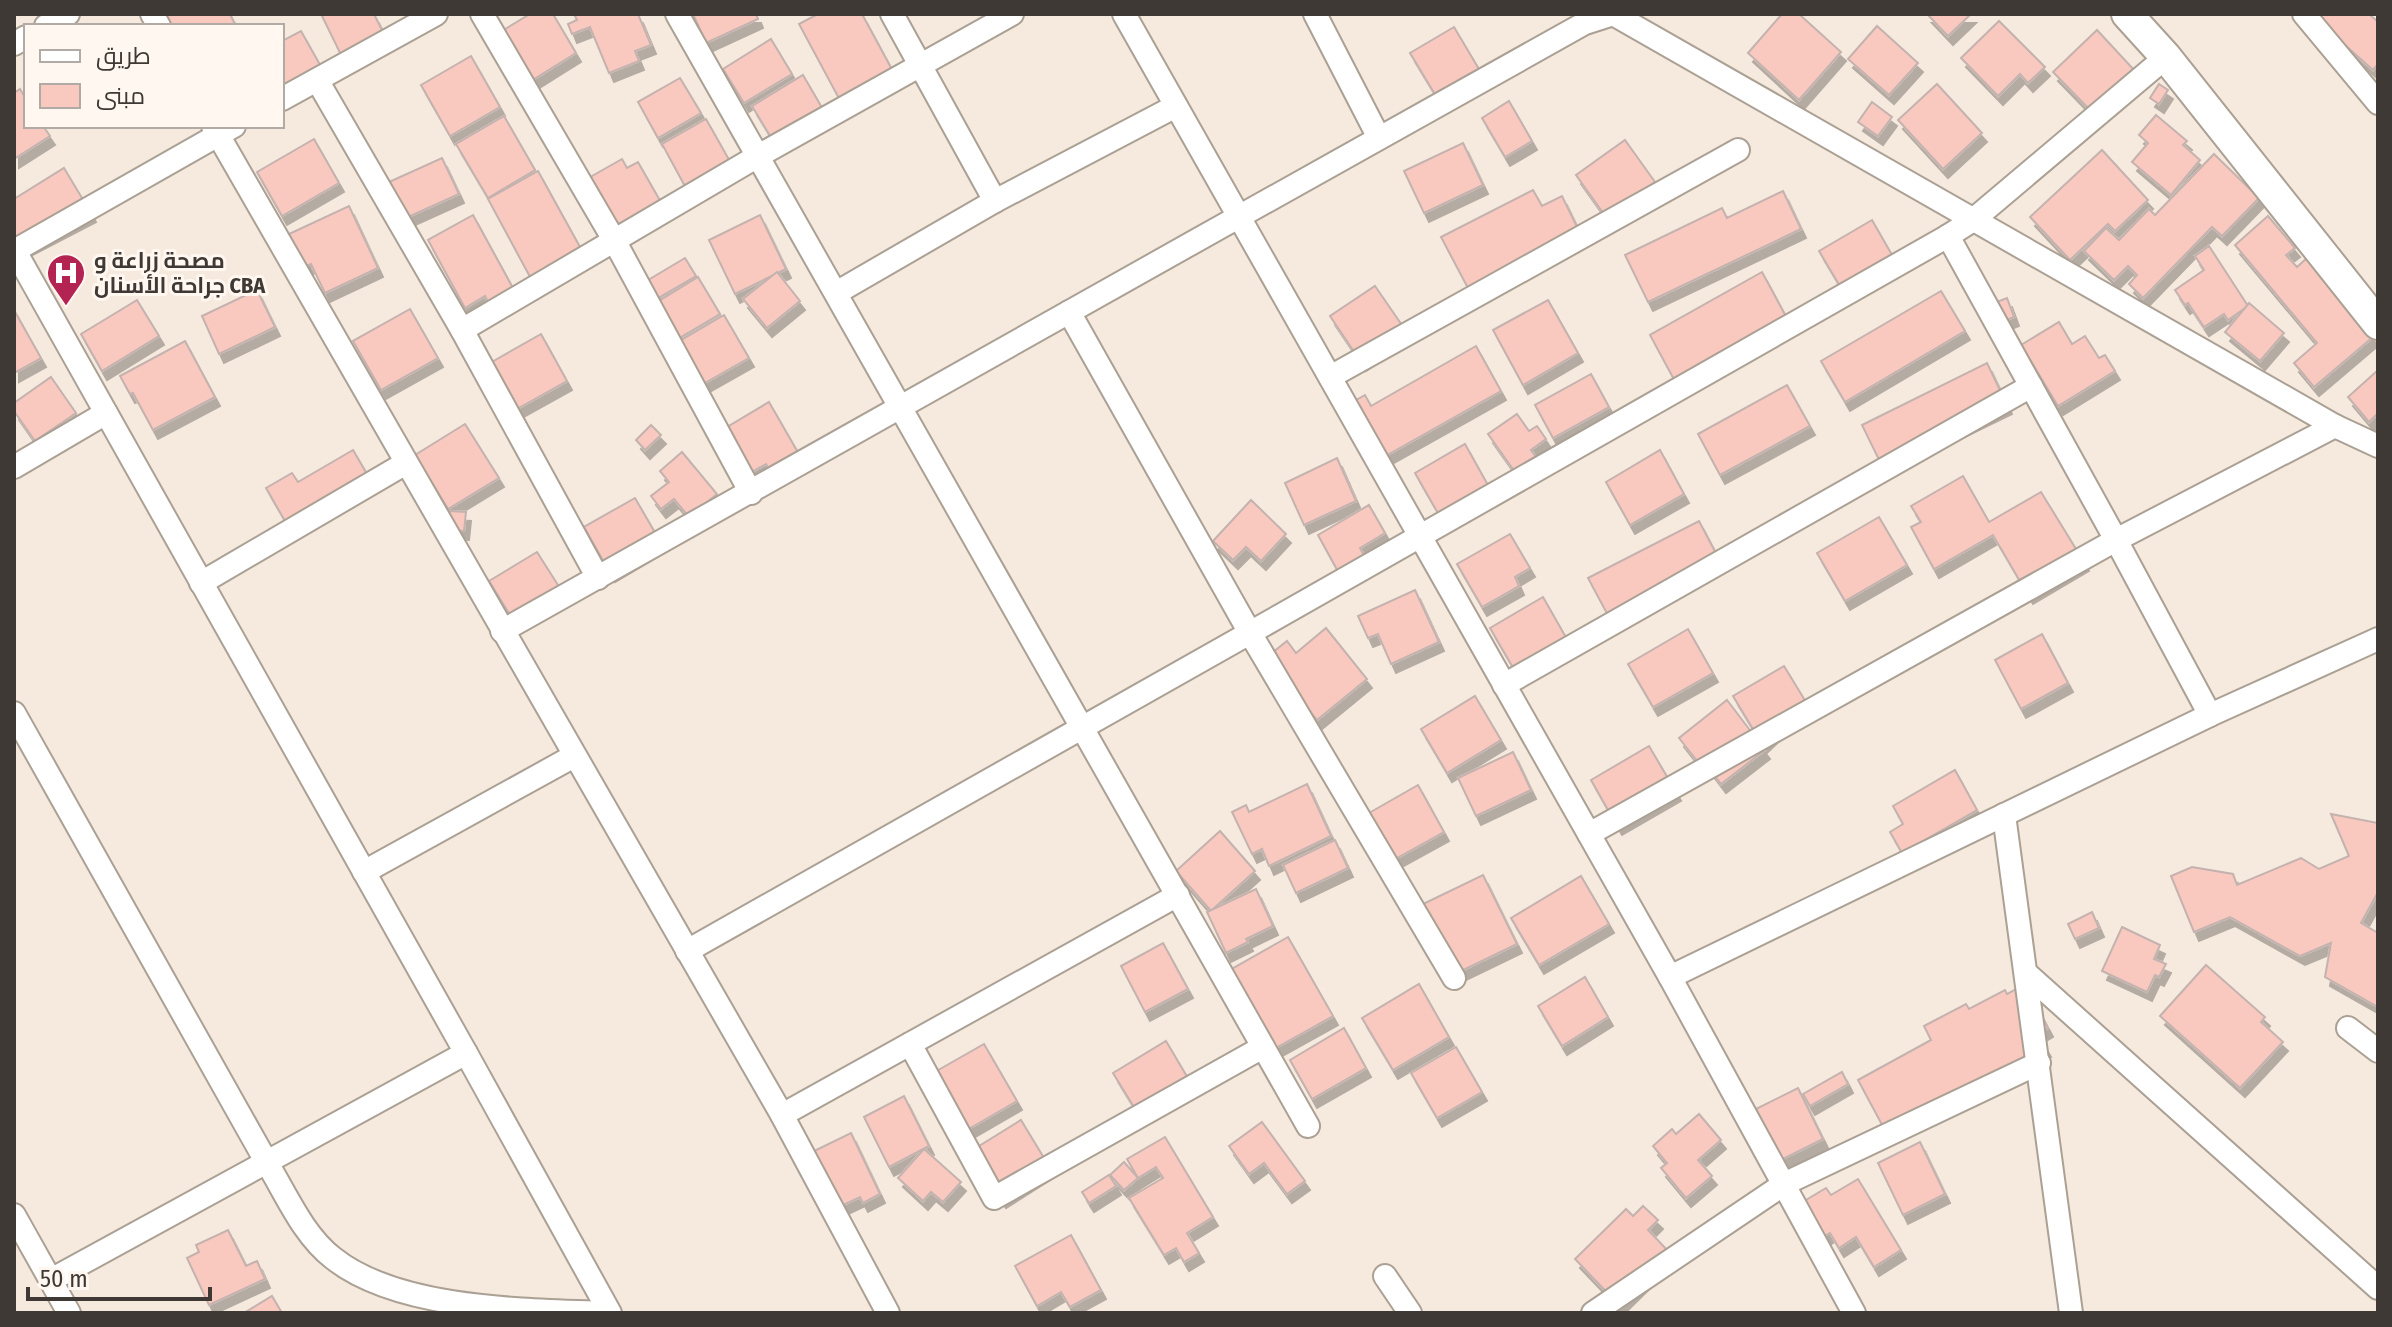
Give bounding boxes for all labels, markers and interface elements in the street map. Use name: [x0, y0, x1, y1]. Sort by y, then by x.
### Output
legend: [24, 24, 284, 128]
text: طريق: [96, 42, 151, 71]
text: مبنى: [96, 82, 145, 110]
place label: مصحة زراعة و جراحة الأسنان CBA: [94, 247, 266, 299]
hospital icon: مصحة زراعة و جراحة الأسنان CBA: [45, 252, 87, 307]
scale bar: [28, 1251, 210, 1301]
text: 50 m: [40, 1265, 88, 1293]

